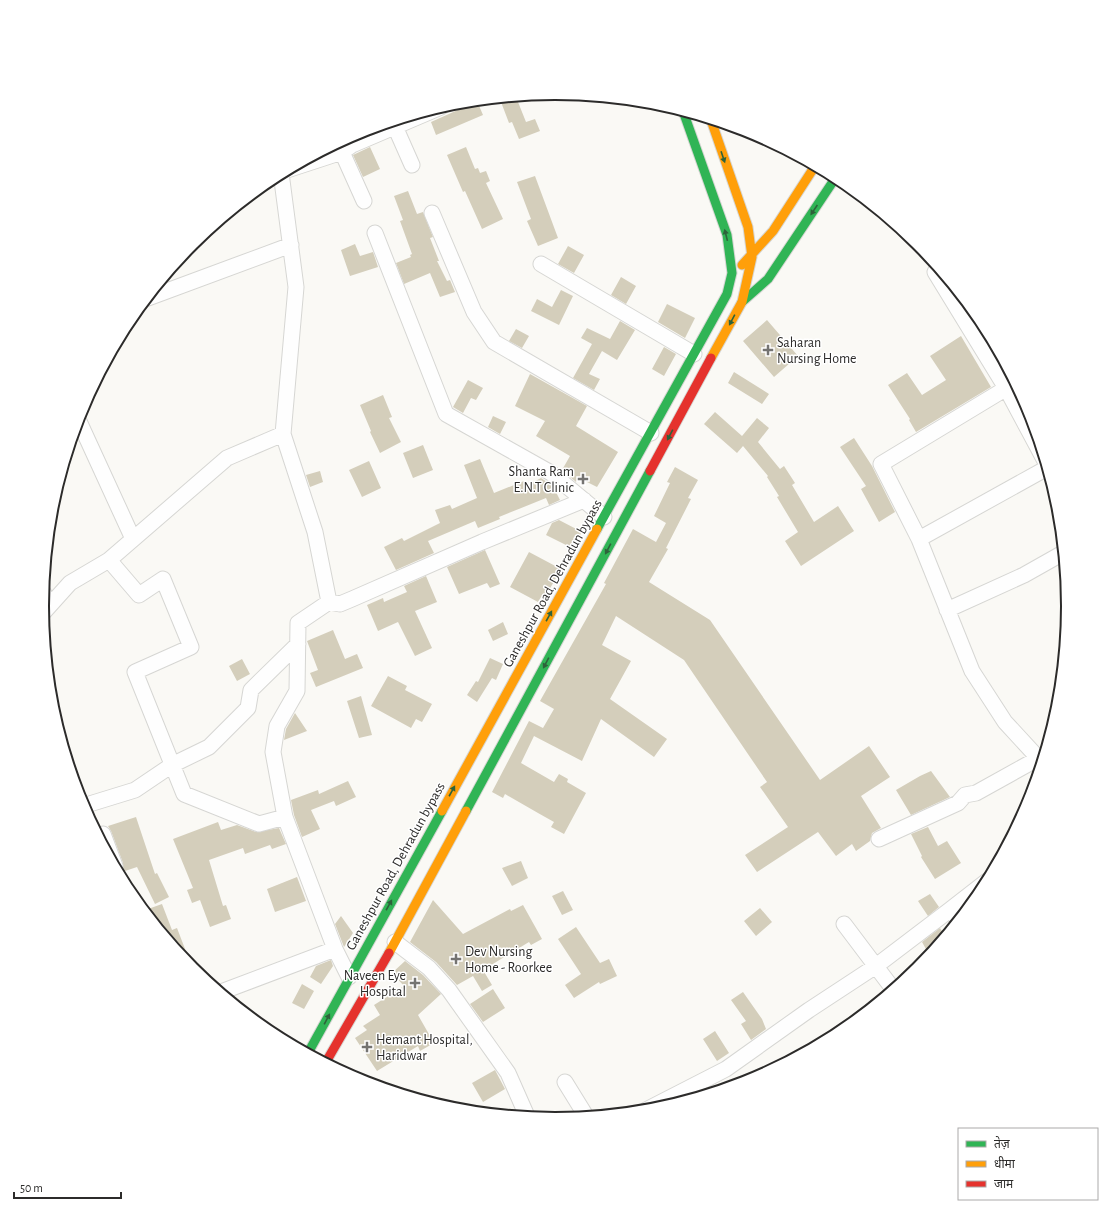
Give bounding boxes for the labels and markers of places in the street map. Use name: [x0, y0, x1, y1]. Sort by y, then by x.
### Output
place label: Saharan Nursing Home: [777, 336, 857, 366]
marker: Saharan Nursing Home: [762, 344, 774, 356]
place label: Shanta Ram E.N.T Clinic: [508, 465, 575, 495]
marker: Shanta Ram E.N.T Clinic: [577, 473, 589, 485]
place label: Dev Nursing Home - Roorkee: [465, 945, 552, 975]
marker: Dev Nursing Home - Roorkee: [450, 953, 462, 965]
place label: Naveen Eye Hospital: [344, 969, 406, 999]
marker: Naveen Eye Hospital: [409, 977, 421, 989]
place label: Hemant Hospital, Haridwar: [376, 1033, 473, 1063]
marker: Hemant Hospital, Haridwar: [361, 1041, 373, 1053]

